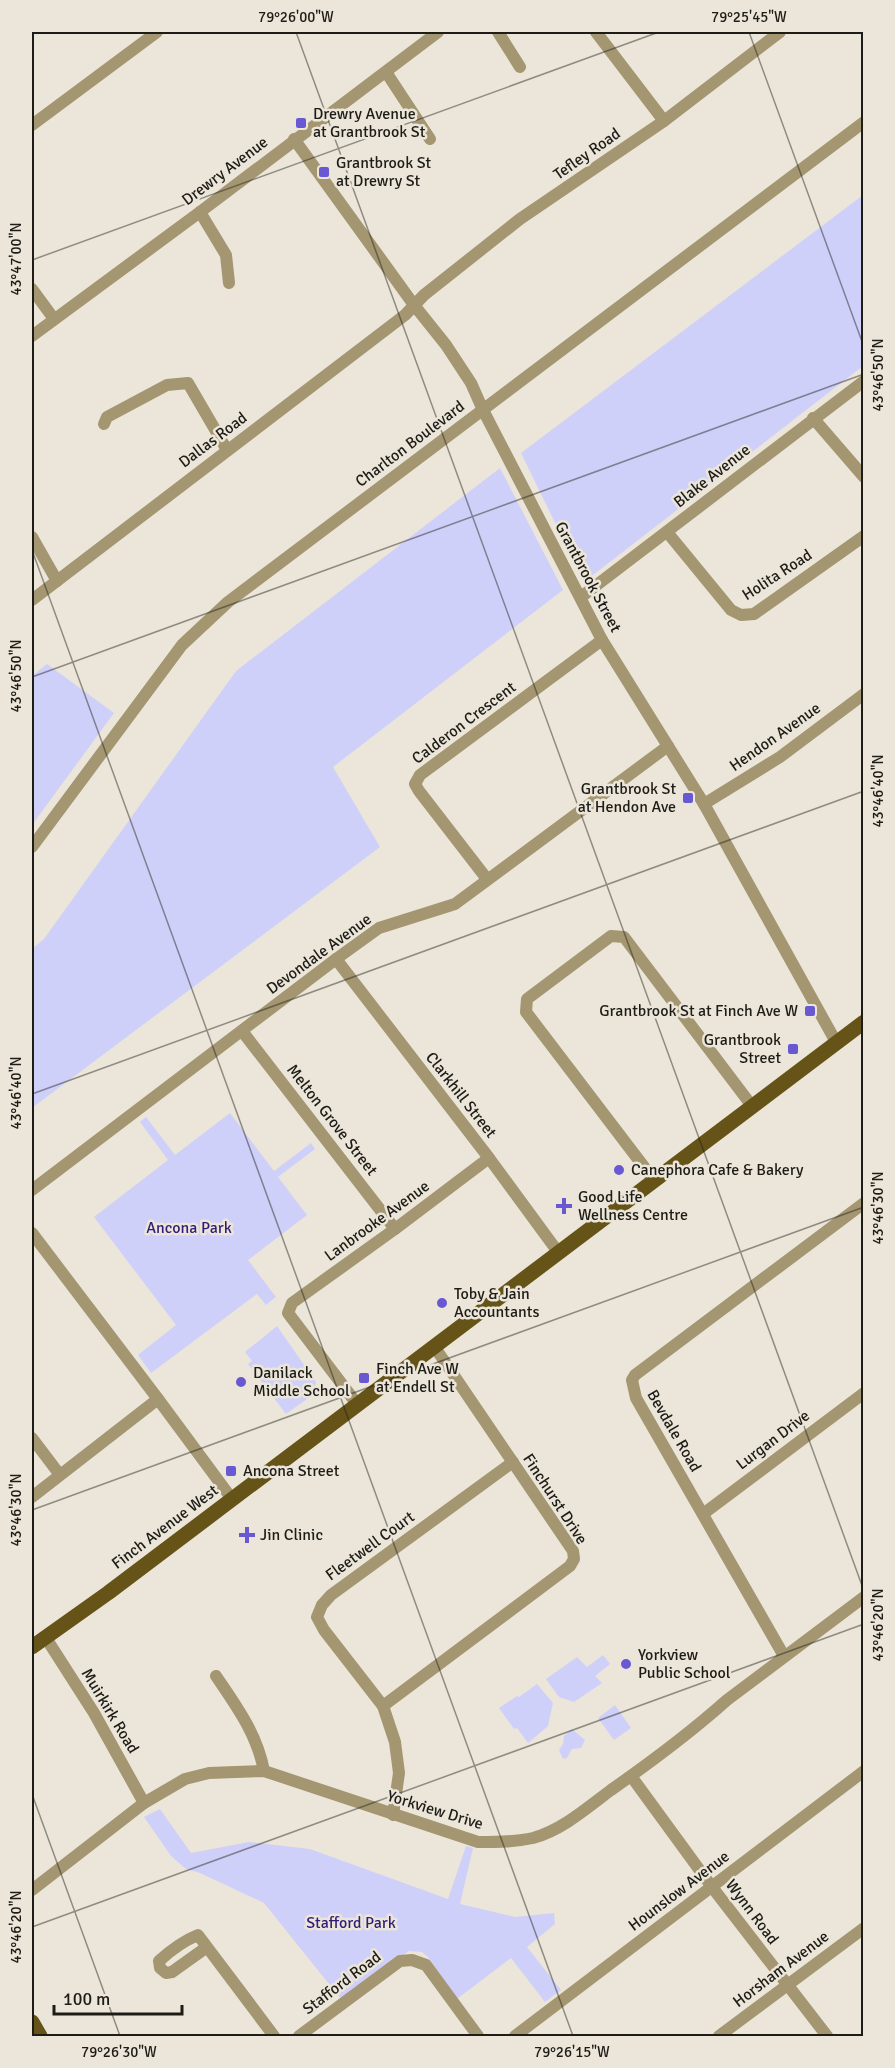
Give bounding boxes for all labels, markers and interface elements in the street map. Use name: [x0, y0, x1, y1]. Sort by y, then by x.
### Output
text: 79°26'00"W: [258, 8, 334, 26]
text: 79°25'45"W: [711, 8, 787, 26]
place label: Drewry Avenue at Grantbrook St: [313, 104, 426, 142]
marker: Drewry Avenue at Grantbrook St: [294, 116, 308, 130]
street label: Tefley Road: [550, 124, 624, 184]
street label: Drewry Avenue: [178, 132, 272, 210]
place label: Grantbrook St at Drewry St: [336, 153, 432, 191]
marker: Grantbrook St at Drewry St: [317, 165, 331, 179]
text: 43°47'00"N: [7, 222, 25, 296]
text: 43°46'50"N: [869, 338, 887, 412]
street label: Charlton Boulevard: [351, 396, 469, 492]
street label: Dallas Road: [175, 408, 251, 472]
street label: Blake Avenue: [670, 440, 754, 512]
street label: Grantbrook Street: [550, 518, 626, 636]
street label: Holita Road: [738, 545, 816, 605]
text: 43°46'50"N: [7, 639, 25, 713]
street label: Calderon Crescent: [408, 677, 520, 769]
street label: Hendon Avenue: [726, 698, 824, 776]
text: 43°46'40"N: [869, 754, 887, 828]
place label: Grantbrook St at Hendon Ave: [578, 779, 676, 817]
marker: Grantbrook St at Hendon Ave: [681, 791, 695, 805]
street label: Devondale Avenue: [263, 909, 375, 999]
place label: Grantbrook St at Finch Ave W: [599, 1001, 798, 1021]
marker: Grantbrook St at Finch Ave W: [803, 1004, 817, 1018]
place label: Grantbrook Street: [704, 1030, 781, 1068]
marker: Grantbrook Street: [786, 1042, 800, 1056]
street label: Clarkhill Street: [421, 1048, 501, 1142]
text: 43°46'40"N: [7, 1056, 25, 1130]
street label: Melton Grove Street: [282, 1060, 382, 1180]
place label: Canephora Cafe & Bakery: [631, 1160, 804, 1180]
marker: Canephora Cafe & Bakery: [612, 1163, 626, 1177]
text: 43°46'30"N: [869, 1171, 887, 1245]
street label: Lanbrooke Avenue: [321, 1176, 433, 1266]
place label: Good Life Wellness Centre: [578, 1187, 688, 1225]
marker: Good Life Wellness Centre: [555, 1197, 573, 1215]
park label: Ancona Park: [146, 1218, 232, 1238]
place label: Toby & Jain Accountants: [454, 1284, 539, 1322]
marker: Toby & Jain Accountants: [435, 1296, 449, 1310]
place label: Finch Ave W at Endell St: [376, 1359, 459, 1397]
place label: Danilack Middle School: [253, 1363, 350, 1401]
marker: Finch Ave W at Endell St: [357, 1371, 371, 1385]
marker: Danilack Middle School: [234, 1375, 248, 1389]
street label: Bevdale Road: [642, 1386, 706, 1476]
street label: Lurgan Drive: [732, 1406, 814, 1474]
street label: Finchurst Drive: [518, 1450, 592, 1548]
place label: Ancona Street: [243, 1461, 340, 1481]
marker: Ancona Street: [224, 1464, 238, 1478]
text: 43°46'30"N: [7, 1473, 25, 1547]
street label: Finch Avenue West: [108, 1480, 223, 1574]
street label: Fleetwell Court: [322, 1507, 419, 1585]
place label: Jin Clinic: [260, 1525, 323, 1545]
marker: Jin Clinic: [238, 1526, 256, 1544]
text: 43°46'20"N: [869, 1588, 887, 1662]
place label: Yorkview Public School: [638, 1645, 731, 1683]
marker: Yorkview Public School: [619, 1657, 633, 1671]
street label: Muirkirk Road: [77, 1665, 143, 1757]
street label: Yorkview Drive: [385, 1786, 485, 1834]
street label: Hounslow Avenue: [624, 1846, 734, 1936]
street label: Wynn Road: [721, 1876, 783, 1948]
text: 43°46'20"N: [7, 1890, 25, 1964]
park label: Stafford Park: [306, 1913, 396, 1933]
street label: Horsham Avenue: [729, 1926, 833, 2012]
street label: Stafford Road: [299, 1947, 385, 2019]
scale bar: [54, 1978, 182, 2016]
text: 100 m: [63, 1988, 110, 2010]
text: 79°26'30"W: [81, 2043, 157, 2061]
text: 79°26'15"W: [534, 2043, 610, 2061]

